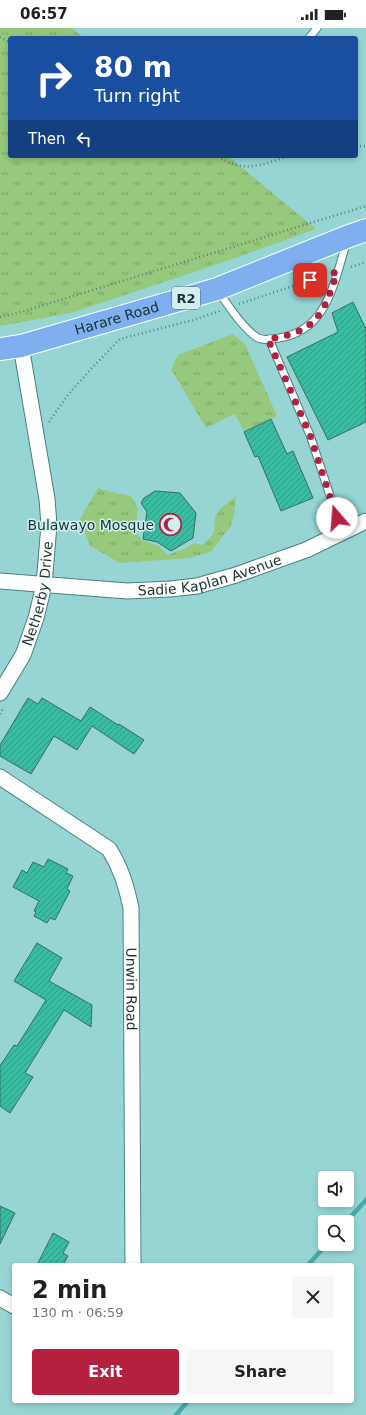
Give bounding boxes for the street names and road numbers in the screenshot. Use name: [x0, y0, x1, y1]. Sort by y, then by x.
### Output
road number: R2: [172, 287, 200, 309]
street label: Harare Road: [73, 298, 161, 338]
street label: Netherby Drive: [19, 541, 56, 648]
street label: Sadie Kaplan Avenue: [137, 551, 284, 598]
street label: Unwin Road: [123, 948, 140, 1031]

